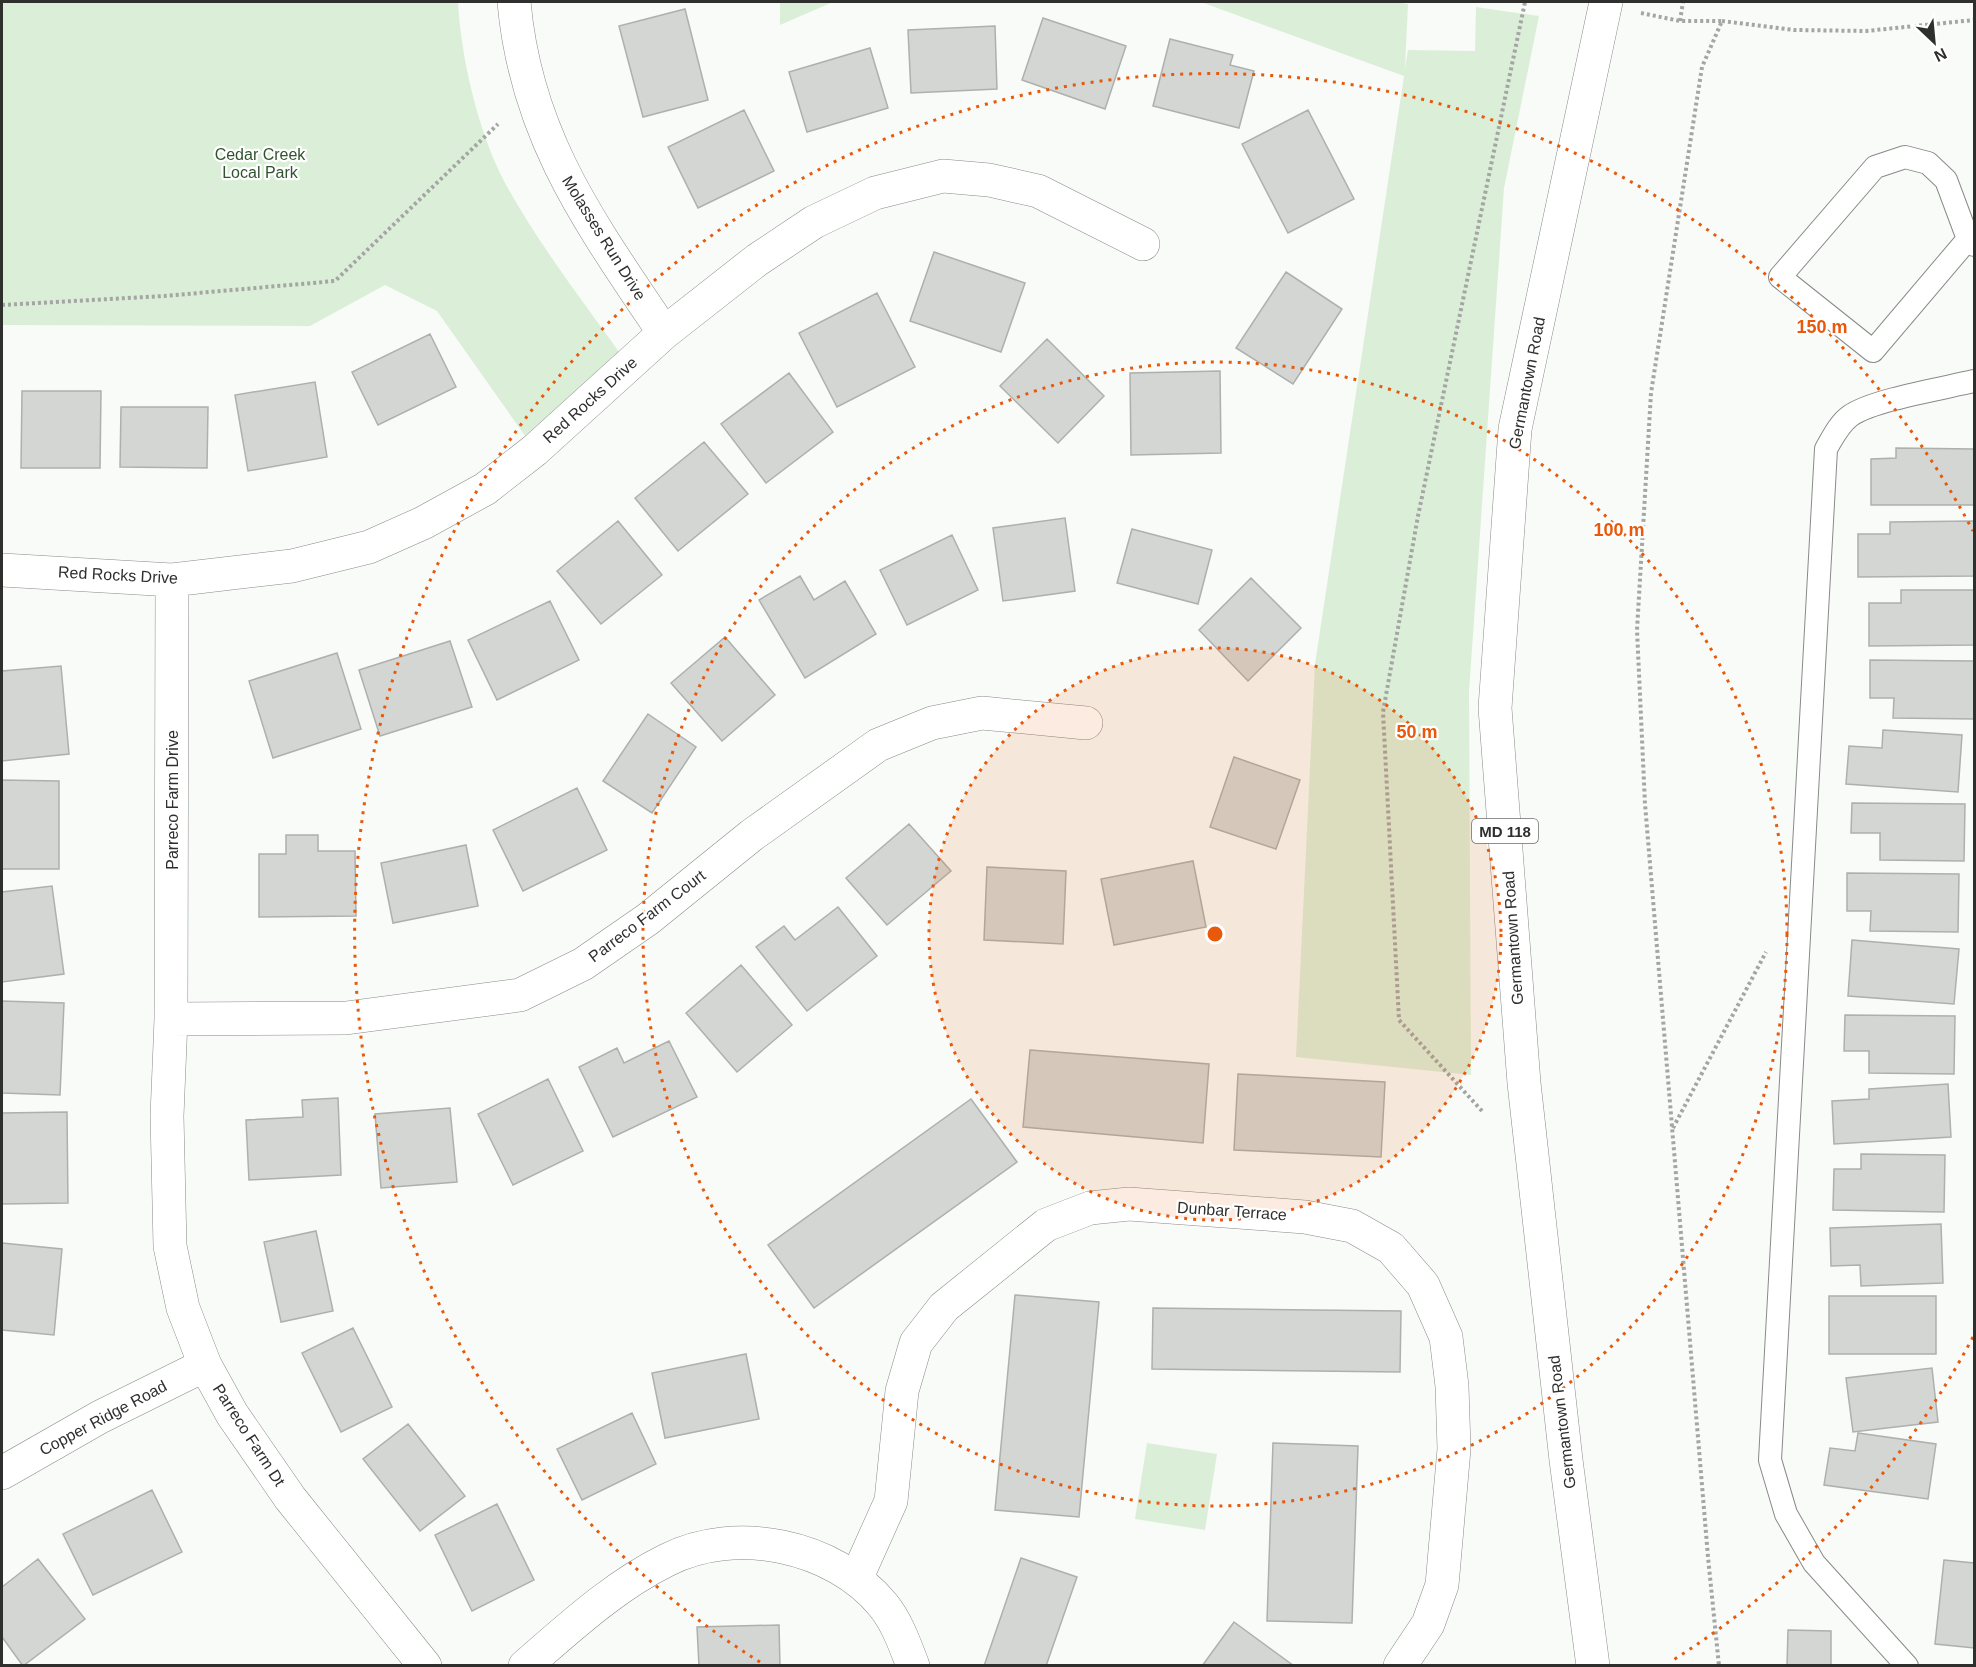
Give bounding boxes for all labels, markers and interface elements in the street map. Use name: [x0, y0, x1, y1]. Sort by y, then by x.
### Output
north arrow: [1904, 12, 1964, 72]
text: N: [1931, 45, 1949, 65]
park label: Cedar Creek Local Park: [215, 146, 306, 181]
street label: Molasses Run Drive: [559, 173, 649, 303]
street label: Germantown Road: [1506, 315, 1548, 451]
text: 150 m: [1796, 317, 1848, 337]
street label: Red Rocks Drive: [540, 353, 640, 446]
text: 100 m: [1593, 520, 1645, 540]
street label: Red Rocks Drive: [58, 563, 178, 587]
text: 50 m: [1396, 722, 1438, 742]
street label: Parreco Farm Drive: [164, 730, 181, 870]
road number: MD 118: [1472, 819, 1538, 843]
street label: Parreco Farm Court: [585, 866, 709, 965]
street label: Germantown Road: [1500, 870, 1526, 1006]
centre of rings: [1205, 924, 1225, 944]
street label: Dunbar Terrace: [1177, 1199, 1288, 1223]
street label: Germantown Road: [1545, 1354, 1579, 1490]
street label: Copper Ridge Road: [37, 1377, 169, 1459]
street label: Parreco Farm Dt: [210, 1381, 289, 1490]

